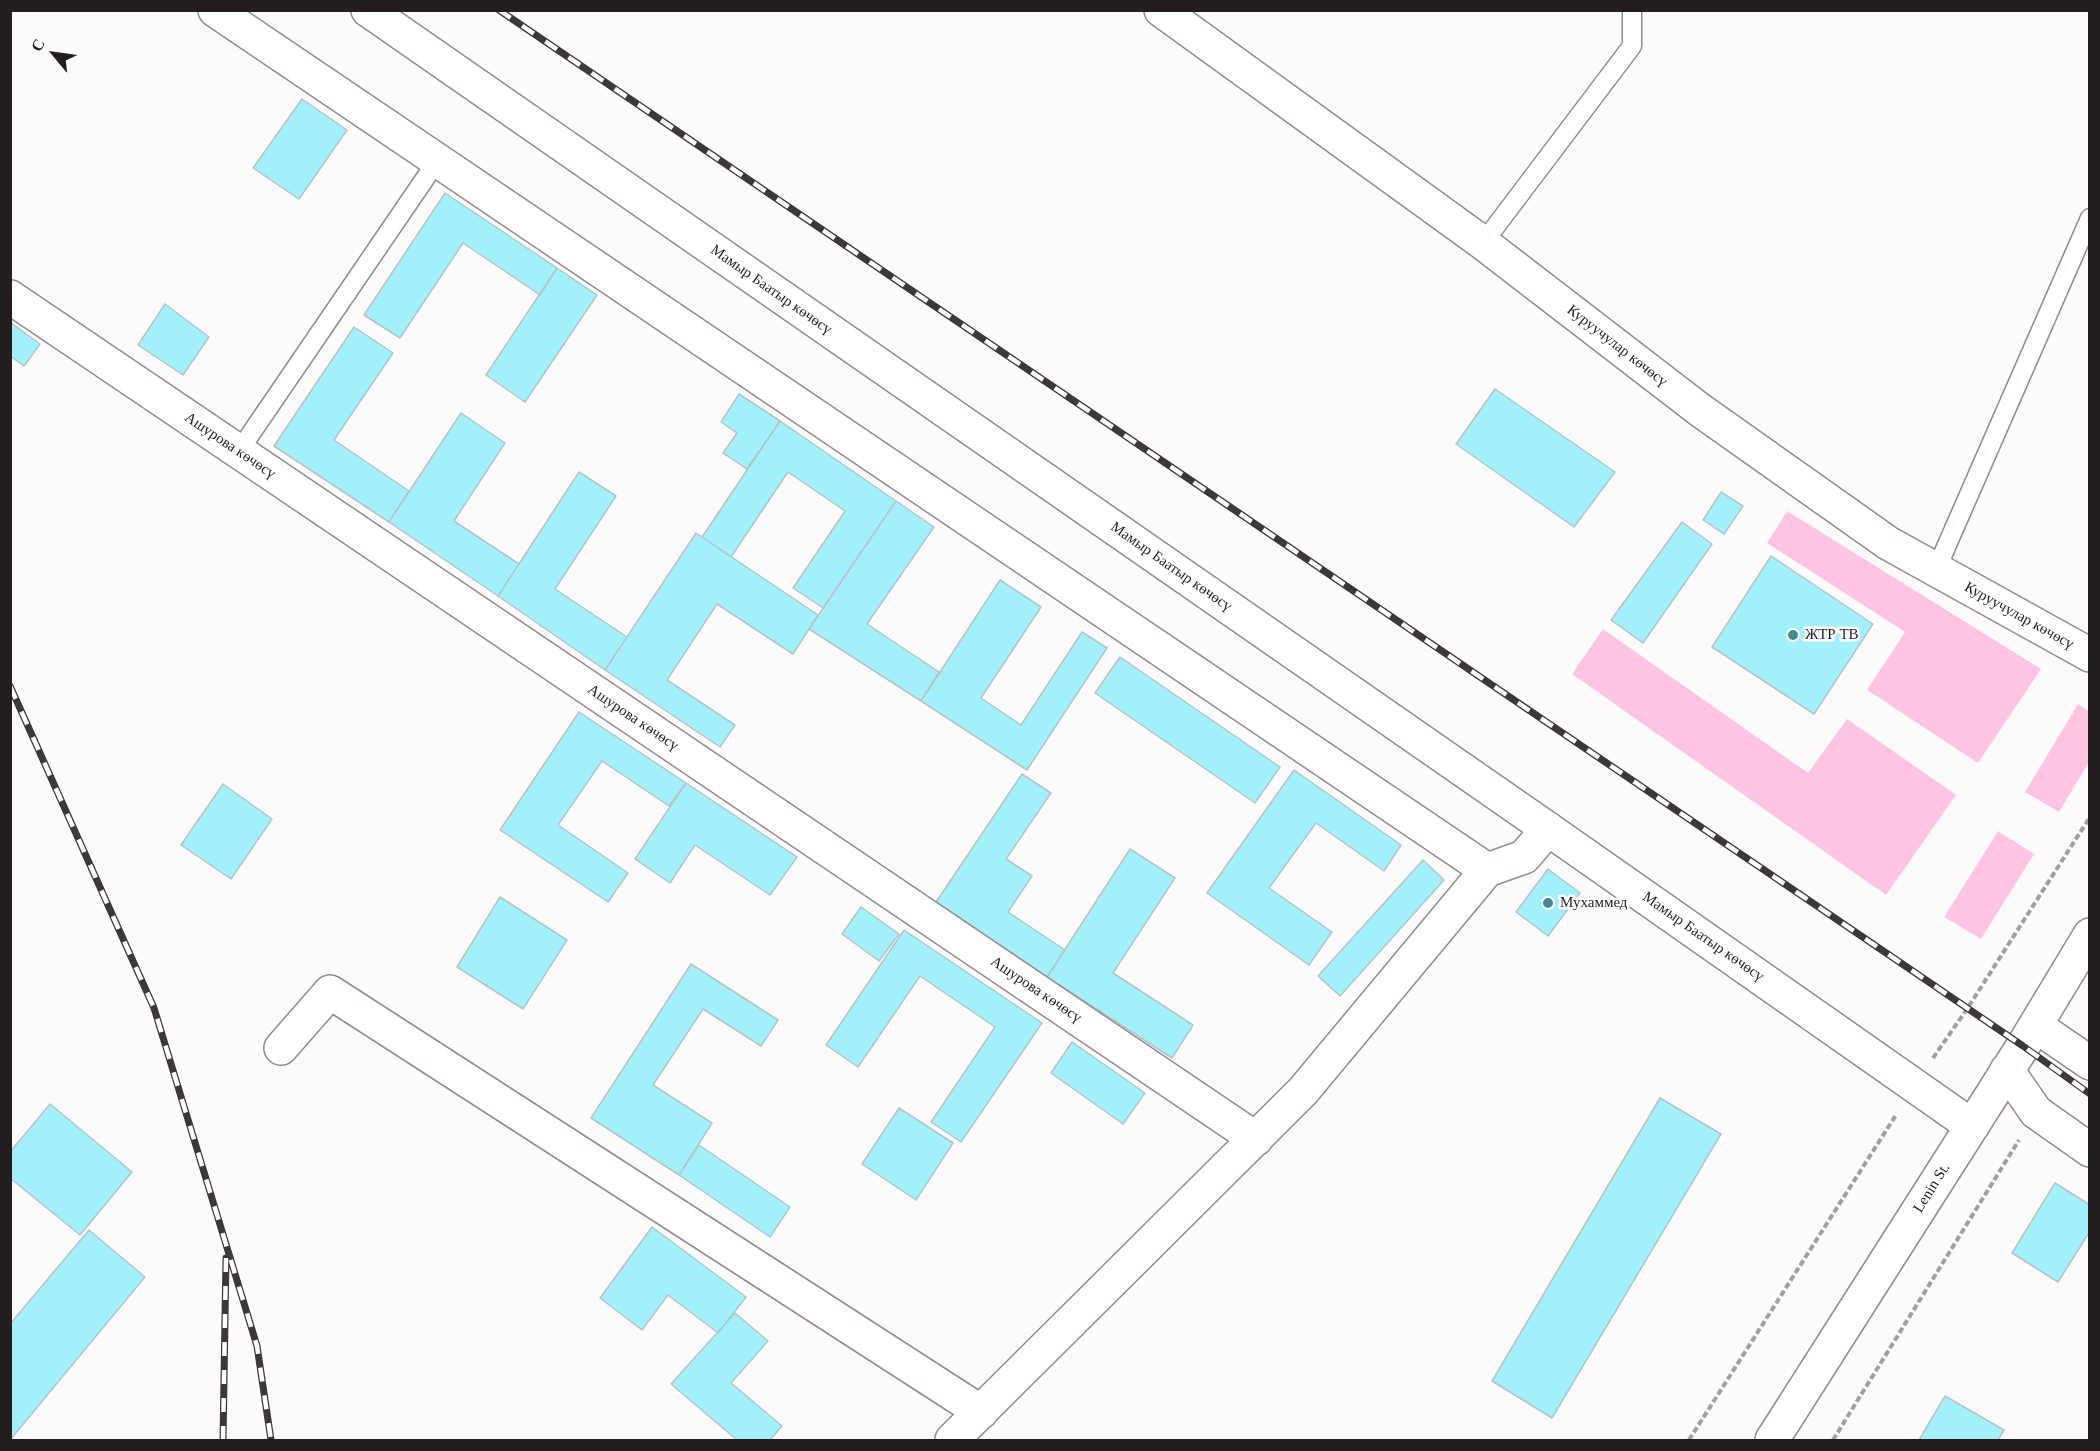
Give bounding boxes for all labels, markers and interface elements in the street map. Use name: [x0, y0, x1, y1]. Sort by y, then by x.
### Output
north arrow: [24, 24, 84, 84]
text: С: [28, 36, 48, 54]
street label: Мамыр Баатыр көчөсү: [707, 241, 835, 339]
street label: Куруучулар көчөсү: [1563, 301, 1671, 391]
street label: Ашурова көчөсү: [181, 409, 279, 483]
street label: Мамыр Баатыр көчөсү: [1107, 518, 1235, 616]
street label: Куруучулар көчөсү: [1961, 578, 2077, 654]
place label: ЖТР ТВ: [1805, 626, 1859, 644]
marker: ЖТР ТВ: [1786, 628, 1800, 642]
street label: Ашурова көчөсү: [584, 681, 682, 755]
street label: Мамыр Баатыр көчөсү: [1639, 888, 1767, 986]
place label: Мухаммед: [1560, 894, 1628, 912]
marker: Мухаммед: [1541, 896, 1555, 910]
street label: Ашурова көчөсү: [987, 953, 1085, 1027]
street label: Lenin St.: [1910, 1160, 1954, 1216]

